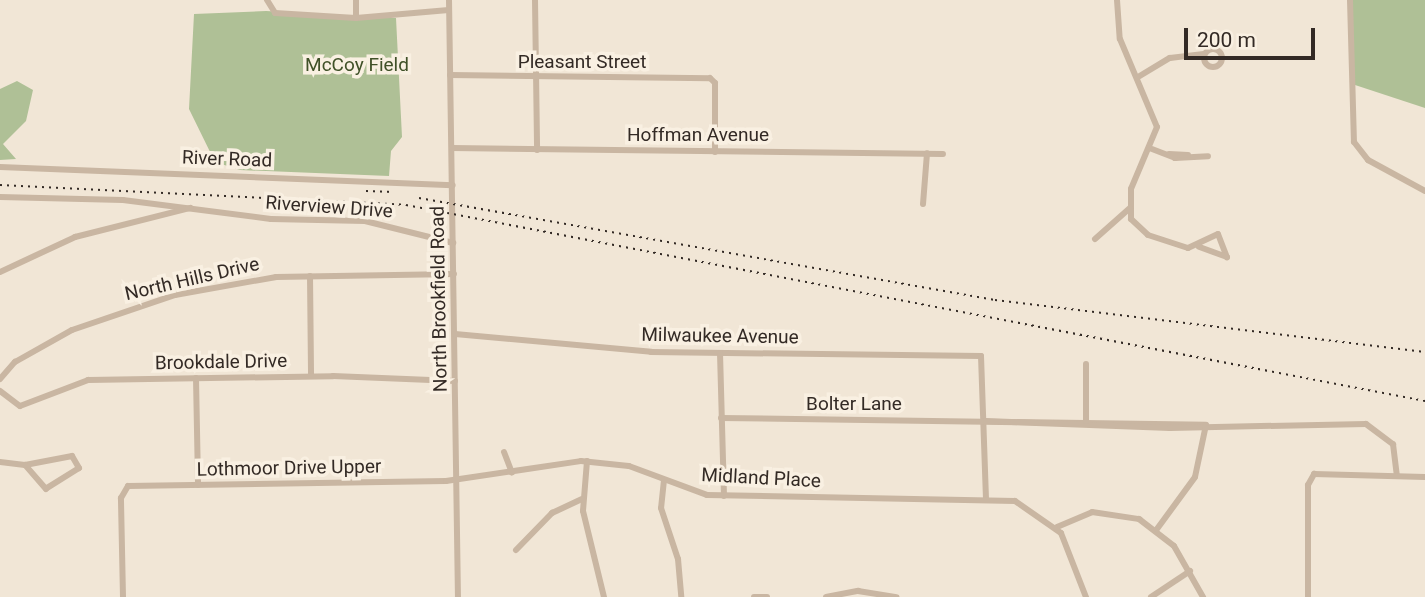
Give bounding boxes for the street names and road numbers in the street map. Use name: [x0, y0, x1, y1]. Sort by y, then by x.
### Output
street label: Pleasant Street: [518, 51, 646, 73]
street label: Hoffman Avenue: [627, 124, 769, 146]
street label: River Road: [182, 146, 272, 172]
street label: Riverview Drive: [265, 191, 393, 223]
street label: North Brookfield Road: [426, 206, 452, 392]
street label: North Hills Drive: [123, 252, 261, 306]
street label: Milwaukee Avenue: [641, 323, 799, 349]
street label: Brookdale Drive: [155, 349, 287, 375]
street label: Bolter Lane: [806, 393, 902, 415]
street label: Lothmoor Drive Upper: [196, 455, 382, 481]
street label: Midland Place: [701, 463, 821, 493]

